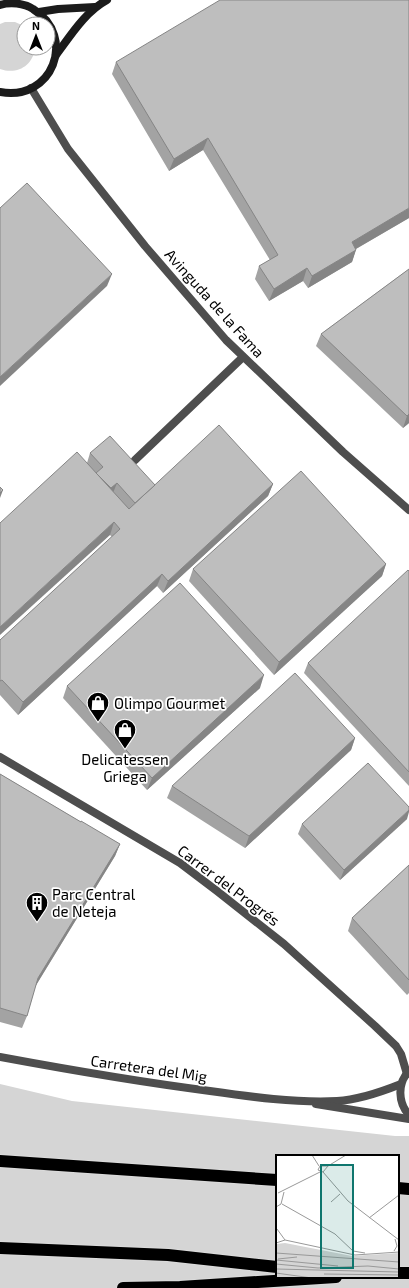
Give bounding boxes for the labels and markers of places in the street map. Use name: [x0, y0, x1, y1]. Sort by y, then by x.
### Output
shop icon: Olimpo Gourmet: [85, 690, 111, 723]
place label: Olimpo Gourmet: [114, 694, 226, 712]
shop icon: Delicatessen Griega: [112, 717, 138, 750]
place label: Delicatessen Griega: [81, 750, 169, 785]
place label: Parc Central de Neteja: [52, 885, 136, 921]
building icon: Parc Central de Neteja: [24, 890, 50, 923]

